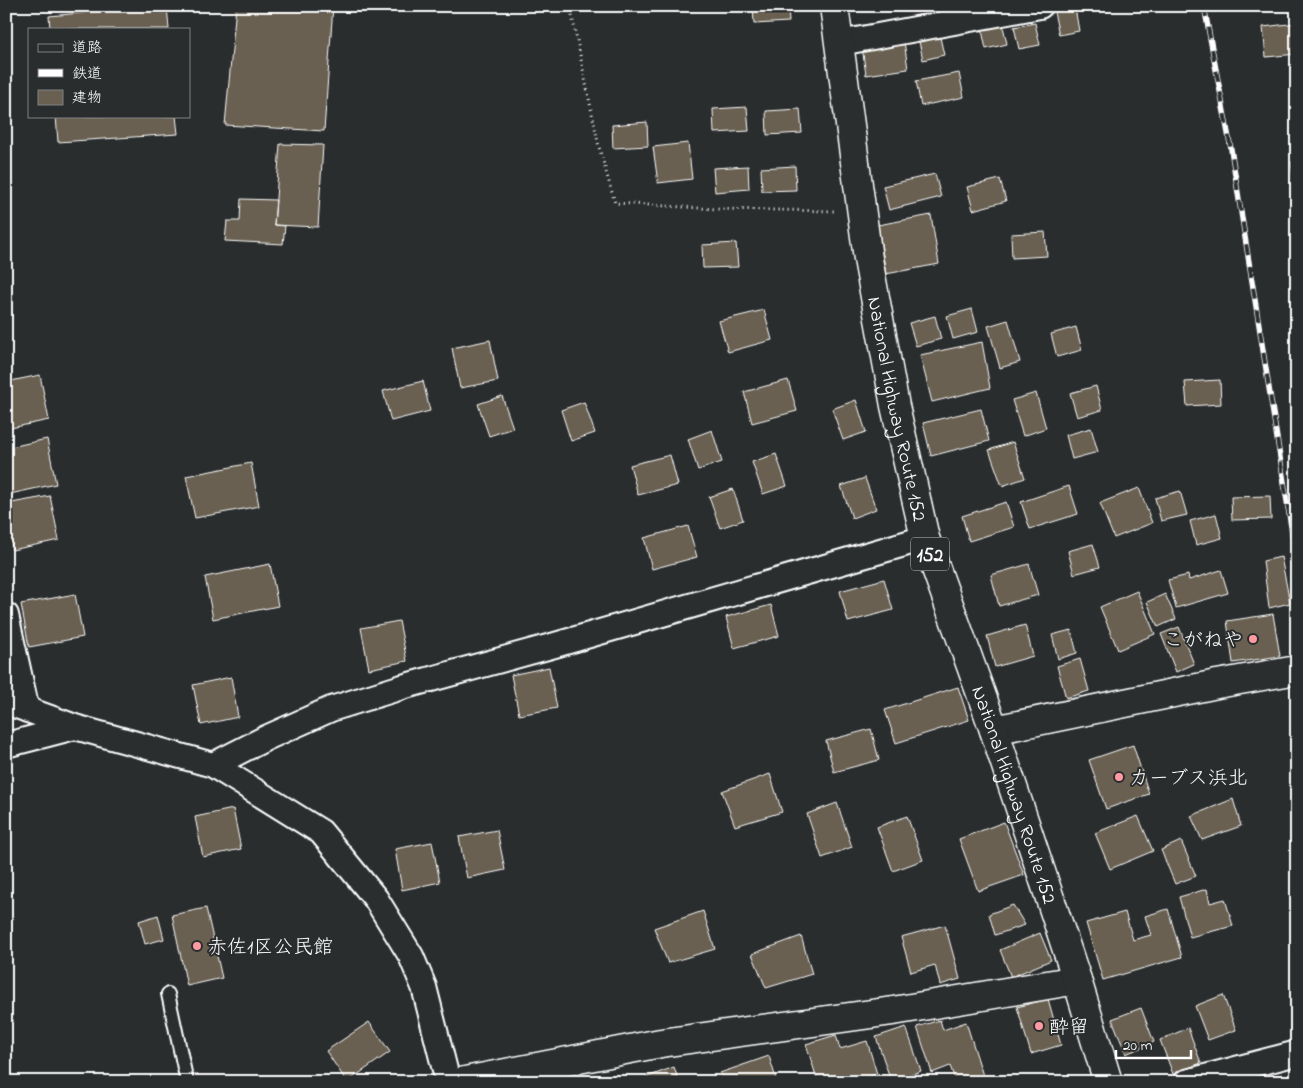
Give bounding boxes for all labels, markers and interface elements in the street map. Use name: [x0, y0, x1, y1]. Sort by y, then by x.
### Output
legend: [28, 28, 190, 118]
text: 道路: [72, 37, 102, 59]
text: 鉄道: [72, 63, 102, 85]
text: 建物: [72, 87, 102, 109]
street label: National Highway Route 152: [858, 295, 933, 524]
road number: 152: [911, 538, 949, 570]
place label: こがねや: [1163, 627, 1243, 656]
marker: こがねや: [1247, 633, 1259, 645]
street label: National Highway Route 152: [962, 682, 1063, 908]
place label: カーブス浜北: [1129, 765, 1248, 794]
marker: カーブス浜北: [1113, 771, 1125, 783]
place label: 赤佐1区公民館: [207, 934, 333, 963]
marker: 赤佐1区公民館: [191, 940, 203, 952]
place label: 酔留: [1049, 1014, 1089, 1043]
marker: 酔留: [1033, 1020, 1045, 1032]
scale bar: [1116, 1028, 1190, 1060]
text: 20 m: [1123, 1035, 1153, 1057]

